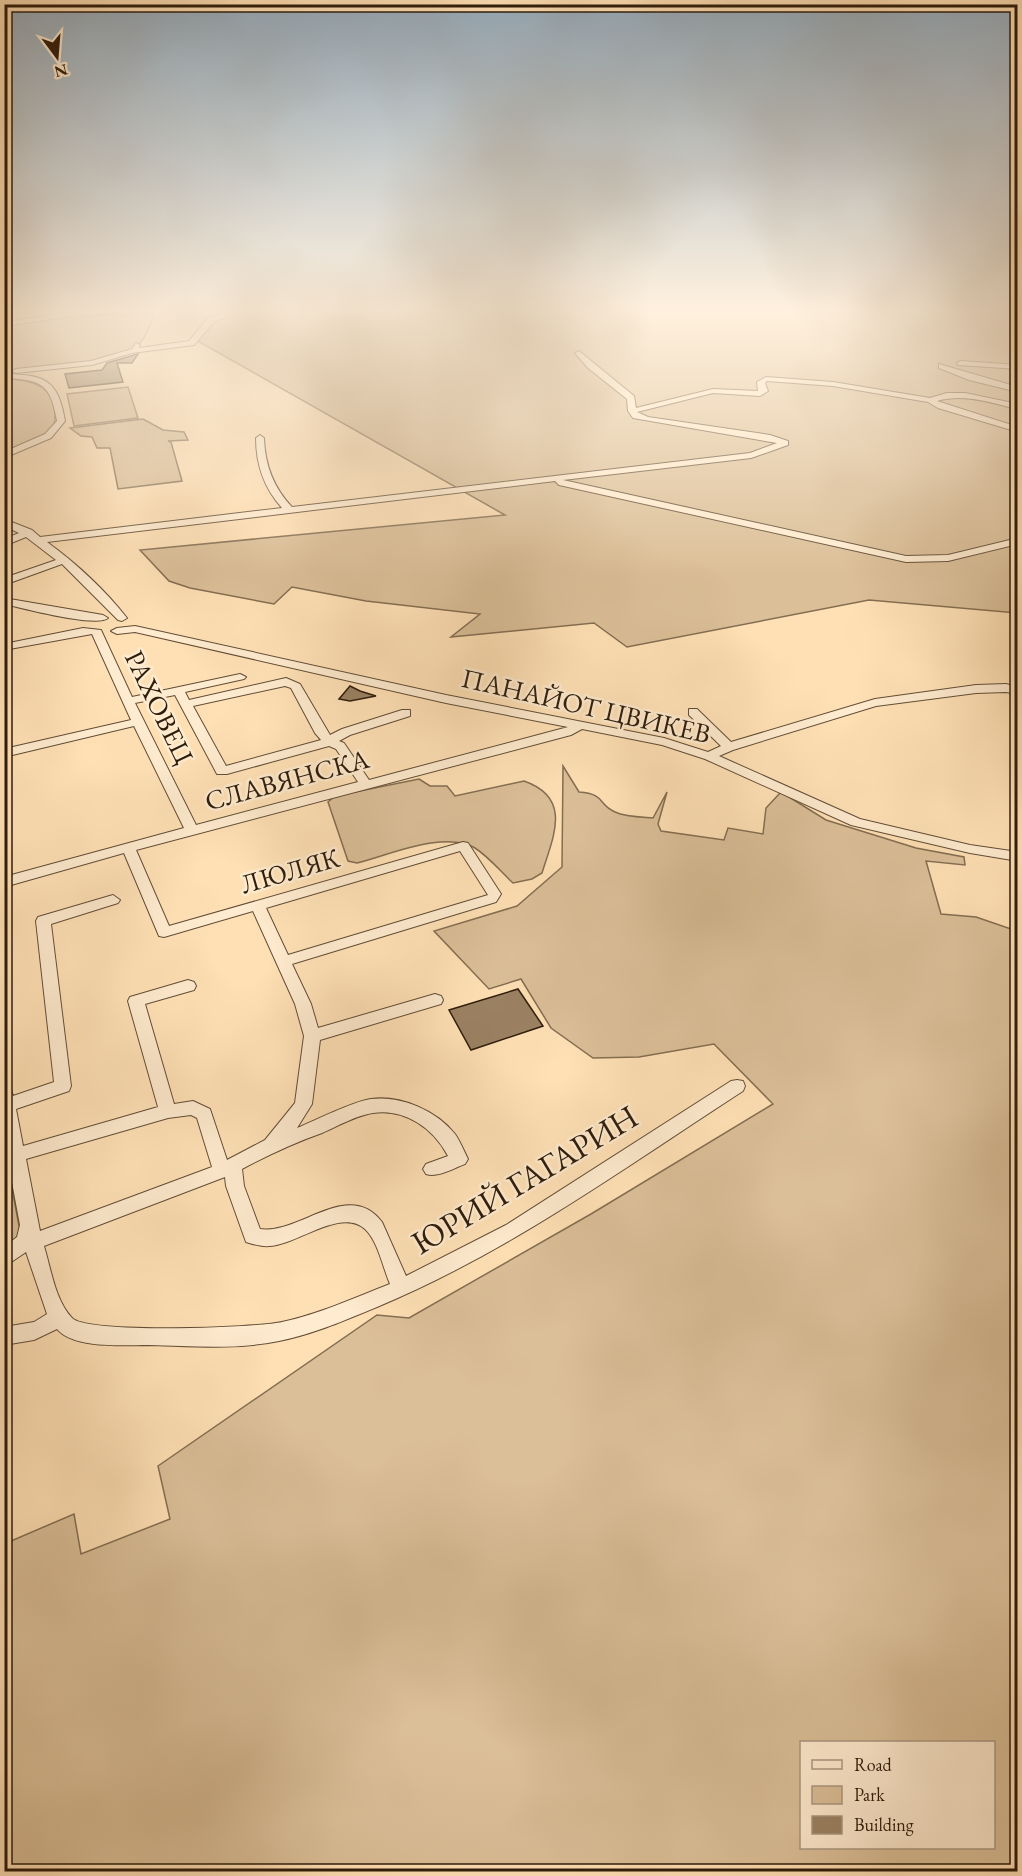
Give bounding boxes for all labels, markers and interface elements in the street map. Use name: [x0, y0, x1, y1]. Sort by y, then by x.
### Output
north arrow: [27, 27, 87, 87]
text: N: [52, 59, 70, 83]
street label: РАХОВЕЦ: [117, 644, 202, 769]
street label: ПАНАЙОТ ЦВИКЕВ: [458, 660, 714, 751]
street label: СЛАВЯНСКА: [201, 741, 373, 818]
street label: ЛЮЛЯК: [236, 840, 344, 901]
street label: ЮРИЙ ГАГАРИН: [403, 1095, 646, 1264]
legend: [800, 1741, 995, 1849]
text: Road: [854, 1753, 893, 1776]
text: Park: [854, 1783, 885, 1806]
text: Building: [854, 1813, 914, 1836]

